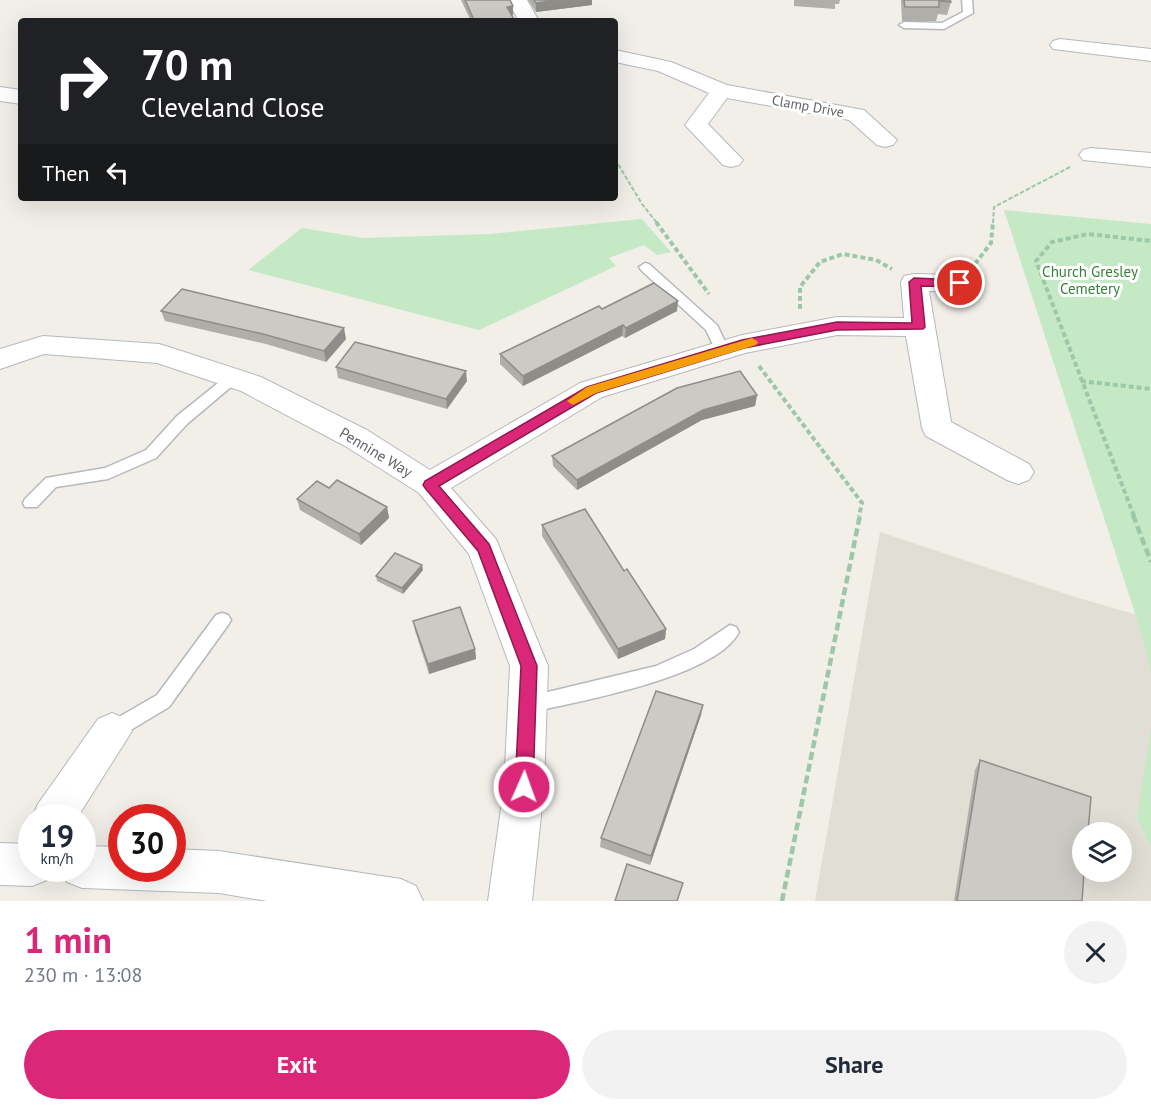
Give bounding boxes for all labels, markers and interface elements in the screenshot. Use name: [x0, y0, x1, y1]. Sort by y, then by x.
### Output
text: 70 m: [141, 37, 233, 92]
icon: right: [42, 42, 120, 120]
text: Cleveland Close: [141, 90, 325, 124]
street label: Clamp Drive: [770, 91, 846, 121]
icon: left: [101, 156, 134, 189]
text: Then: [42, 159, 89, 187]
pin: [934, 257, 985, 308]
park label: Church Gresley Cemetery: [1042, 262, 1138, 298]
icon: arrive: [943, 266, 976, 299]
street label: Pennine Way: [336, 423, 416, 481]
position arrow: [492, 755, 556, 819]
speed limit sign: 30: [108, 804, 186, 882]
text: 19: [40, 816, 74, 855]
map controls: [1072, 822, 1132, 882]
button: layers: [1072, 822, 1132, 882]
text: km/h: [41, 849, 73, 868]
text: 1 min: [24, 916, 112, 963]
button: close: [1064, 921, 1127, 984]
text: 230 m · 13:08: [24, 962, 142, 988]
button: Exit: [24, 1030, 570, 1099]
button: Share: [582, 1030, 1127, 1099]

